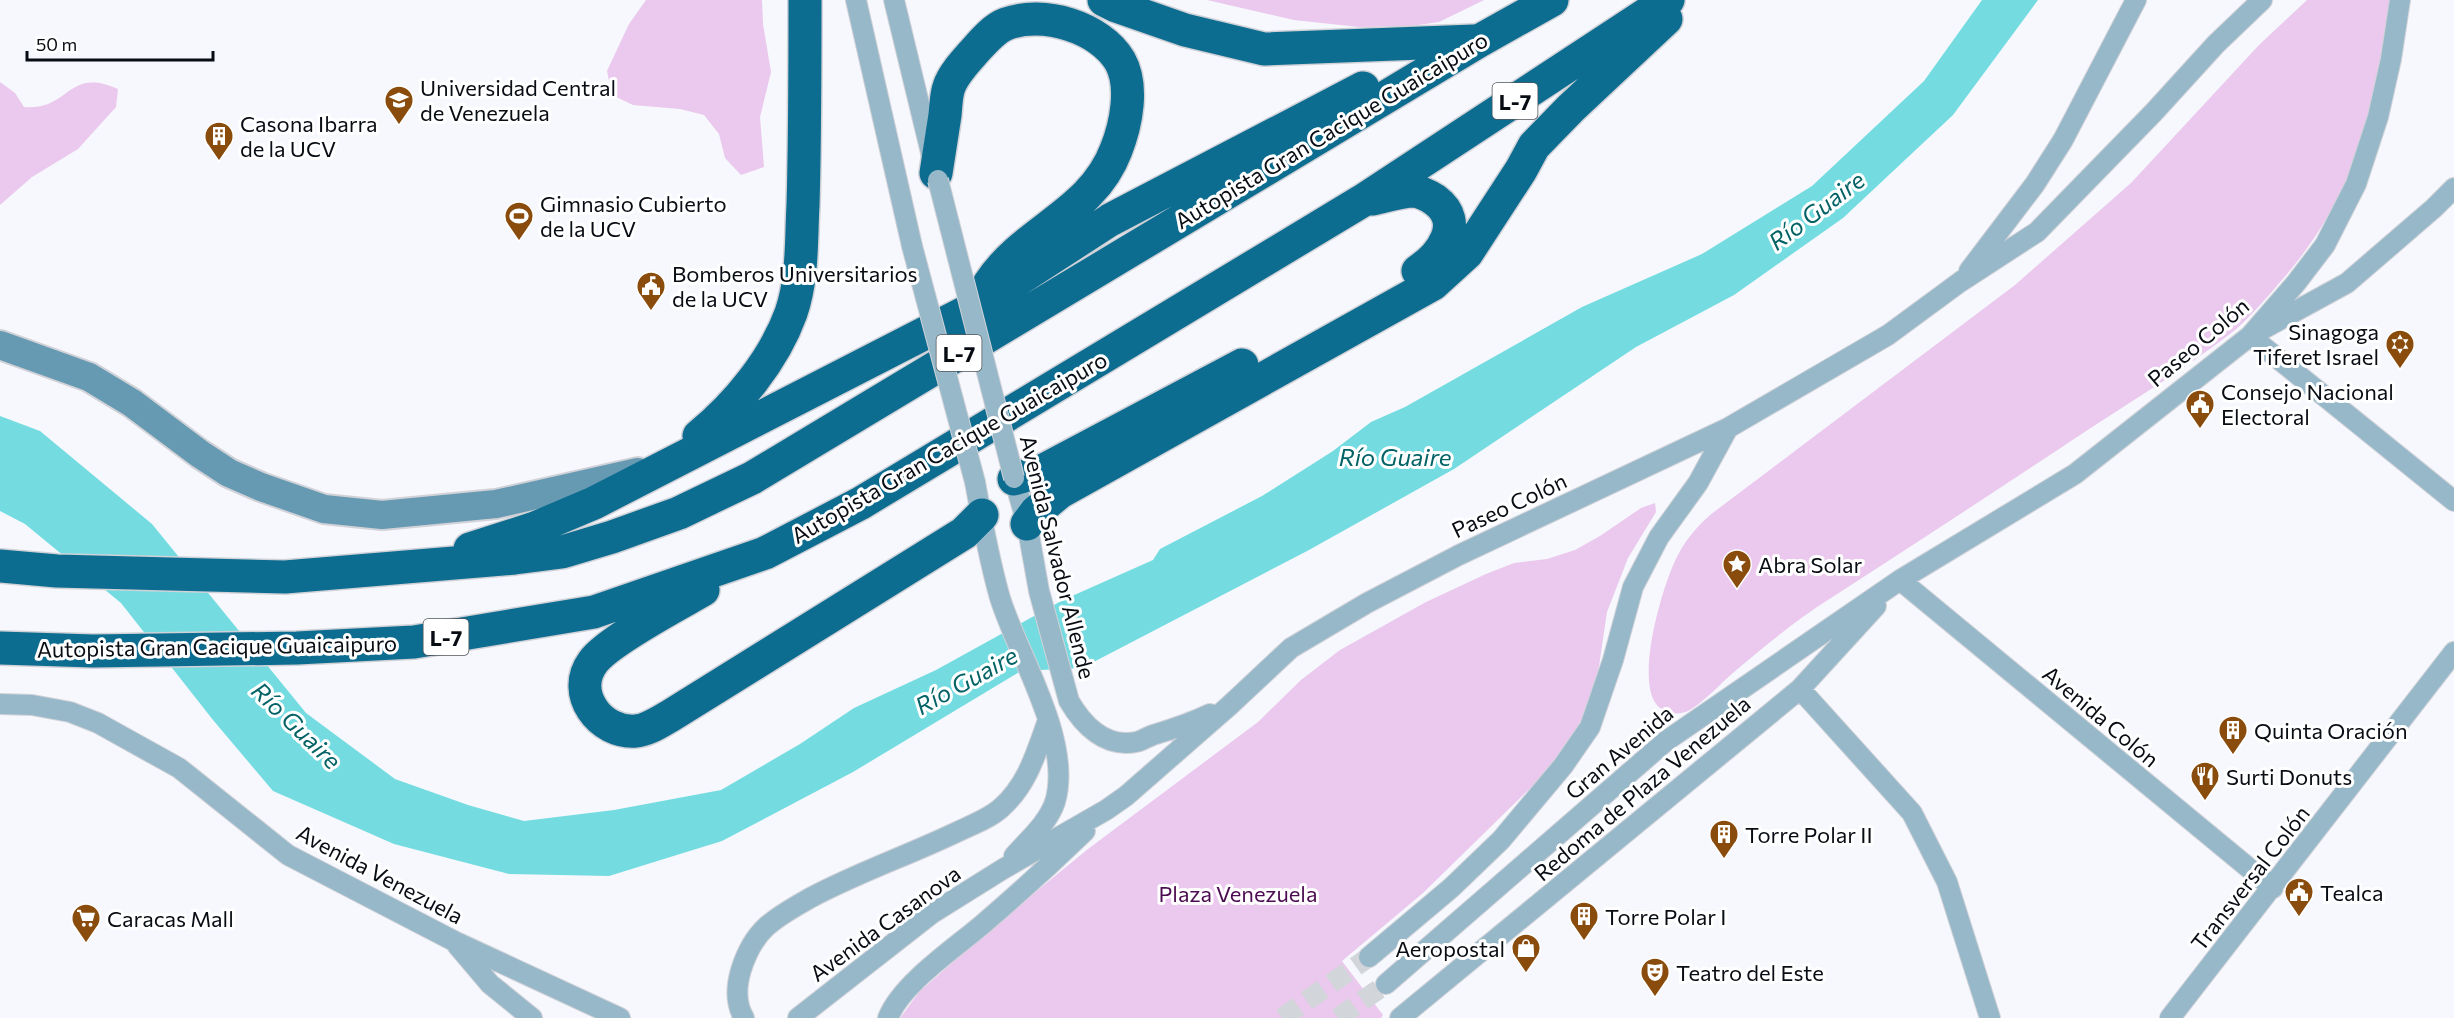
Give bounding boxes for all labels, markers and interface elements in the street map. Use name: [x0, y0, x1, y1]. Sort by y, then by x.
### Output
scale bar: [27, 24, 213, 62]
street label: Autopista Gran Cacique Guaicaipuro: [1170, 26, 1492, 234]
text: 50 m: [36, 33, 77, 55]
place label: Universidad Central de Venezuela: [420, 74, 616, 126]
road number: L-7: [1492, 83, 1538, 119]
school or university icon: Universidad Central de Venezuela: [383, 84, 415, 126]
place label: Casona Ibarra de la UCV: [240, 110, 378, 162]
building icon: Casona Ibarra de la UCV: [203, 120, 235, 162]
water label: Río Guaire: [1762, 164, 1870, 256]
place label: Gimnasio Cubierto de la UCV: [540, 190, 727, 242]
sports icon: Gimnasio Cubierto de la UCV: [503, 200, 535, 242]
place label: Bomberos Universitarios de la UCV: [672, 260, 918, 312]
public building icon: Bomberos Universitarios de la UCV: [635, 270, 667, 312]
street label: Paseo Colón: [2142, 292, 2254, 392]
place label: Sinagoga Tiferet Israel: [2253, 318, 2379, 370]
synagogue icon: Sinagoga Tiferet Israel: [2384, 328, 2416, 370]
road number: L-7: [936, 335, 982, 371]
street label: Autopista Gran Cacique Guaicaipuro: [786, 345, 1112, 549]
place label: Consejo Nacional Electoral: [2221, 378, 2394, 430]
public building icon: Consejo Nacional Electoral: [2184, 388, 2216, 430]
street label: Avenida Salvador Allende: [1015, 433, 1101, 681]
water label: Río Guaire: [1339, 442, 1452, 471]
street label: Paseo Colón: [1447, 467, 1571, 543]
place icon: Abra Solar: [1721, 548, 1753, 590]
place label: Abra Solar: [1758, 551, 1863, 578]
road number: L-7: [424, 619, 468, 655]
street label: Autopista Gran Cacique Guaicaipuro: [37, 629, 397, 663]
water label: Río Guaire: [910, 640, 1023, 720]
street label: Avenida Colón: [2038, 660, 2164, 772]
water label: Río Guaire: [246, 675, 348, 775]
street label: Redoma de Plaza Venezuela: [1528, 690, 1756, 886]
street label: Gran Avenida: [1560, 699, 1678, 805]
building icon: Quinta Oración: [2217, 714, 2249, 756]
place label: Quinta Oración: [2254, 717, 2408, 744]
restaurant icon: Surti Donuts: [2189, 760, 2221, 802]
place label: Surti Donuts: [2226, 763, 2352, 790]
street label: Transversal Colón: [2185, 800, 2315, 956]
building icon: Torre Polar II: [1708, 818, 1740, 860]
street label: Avenida Venezuela: [292, 819, 468, 929]
place label: Torre Polar II: [1745, 821, 1873, 848]
street label: Avenida Casanova: [804, 859, 966, 987]
public building icon: Tealca: [2283, 876, 2315, 918]
place label: Tealca: [2320, 879, 2384, 906]
park label: Plaza Venezuela: [1159, 880, 1317, 907]
building icon: Torre Polar I: [1568, 900, 1600, 942]
supermarket icon: Caracas Mall: [70, 902, 102, 944]
place label: Torre Polar I: [1605, 903, 1726, 930]
place label: Caracas Mall: [107, 905, 234, 932]
shop icon: Aeropostal: [1510, 932, 1542, 974]
place label: Aeropostal: [1395, 935, 1505, 962]
theatre icon: Teatro del Este: [1639, 956, 1671, 998]
place label: Teatro del Este: [1676, 959, 1824, 986]

